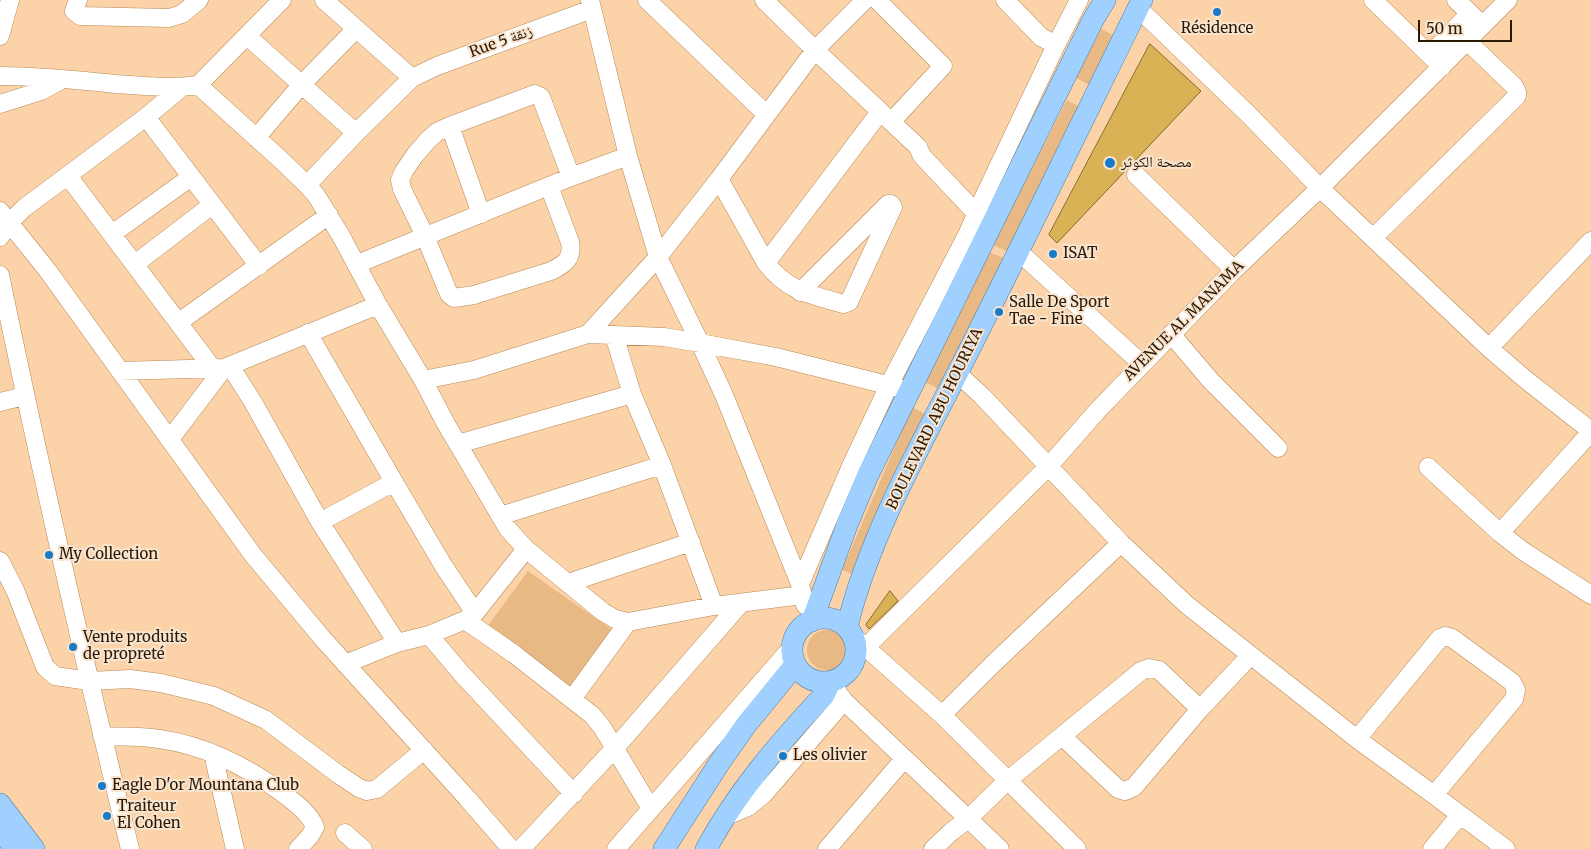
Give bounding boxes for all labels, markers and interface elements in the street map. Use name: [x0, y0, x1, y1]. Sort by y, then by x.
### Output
marker: Résidence: [1211, 6, 1223, 18]
scale bar: [1421, 10, 1515, 42]
text: 50 m: [1426, 19, 1463, 38]
place label: Résidence: [1181, 20, 1253, 38]
street label: Rue 5 زنقة: [467, 22, 535, 62]
place label: مصحة الكوثر: [1121, 154, 1192, 172]
marker: مصحة الكوثر: [1103, 156, 1117, 170]
place label: ISAT: [1063, 245, 1097, 263]
marker: ISAT: [1047, 248, 1059, 260]
street label: AVENUE AL MANAMA: [1120, 257, 1248, 385]
place label: Salle De Sport Tae - Fine: [1009, 294, 1110, 329]
marker: Salle De Sport Tae - Fine: [993, 306, 1005, 318]
street label: BOULEVARD ABU HOURIYA: [883, 325, 987, 513]
place label: My Collection: [59, 546, 158, 564]
marker: My Collection: [43, 549, 55, 561]
place label: Vente produits de propreté: [83, 629, 187, 664]
marker: Vente produits de propreté: [67, 641, 79, 653]
place label: Les olivier: [793, 747, 867, 765]
marker: Les olivier: [777, 750, 789, 762]
place label: Eagle D'or Mountana Club: [112, 777, 299, 795]
marker: Eagle D'or Mountana Club: [96, 780, 108, 792]
place label: Traiteur El Cohen: [117, 798, 181, 833]
marker: Traiteur El Cohen: [101, 810, 113, 822]

